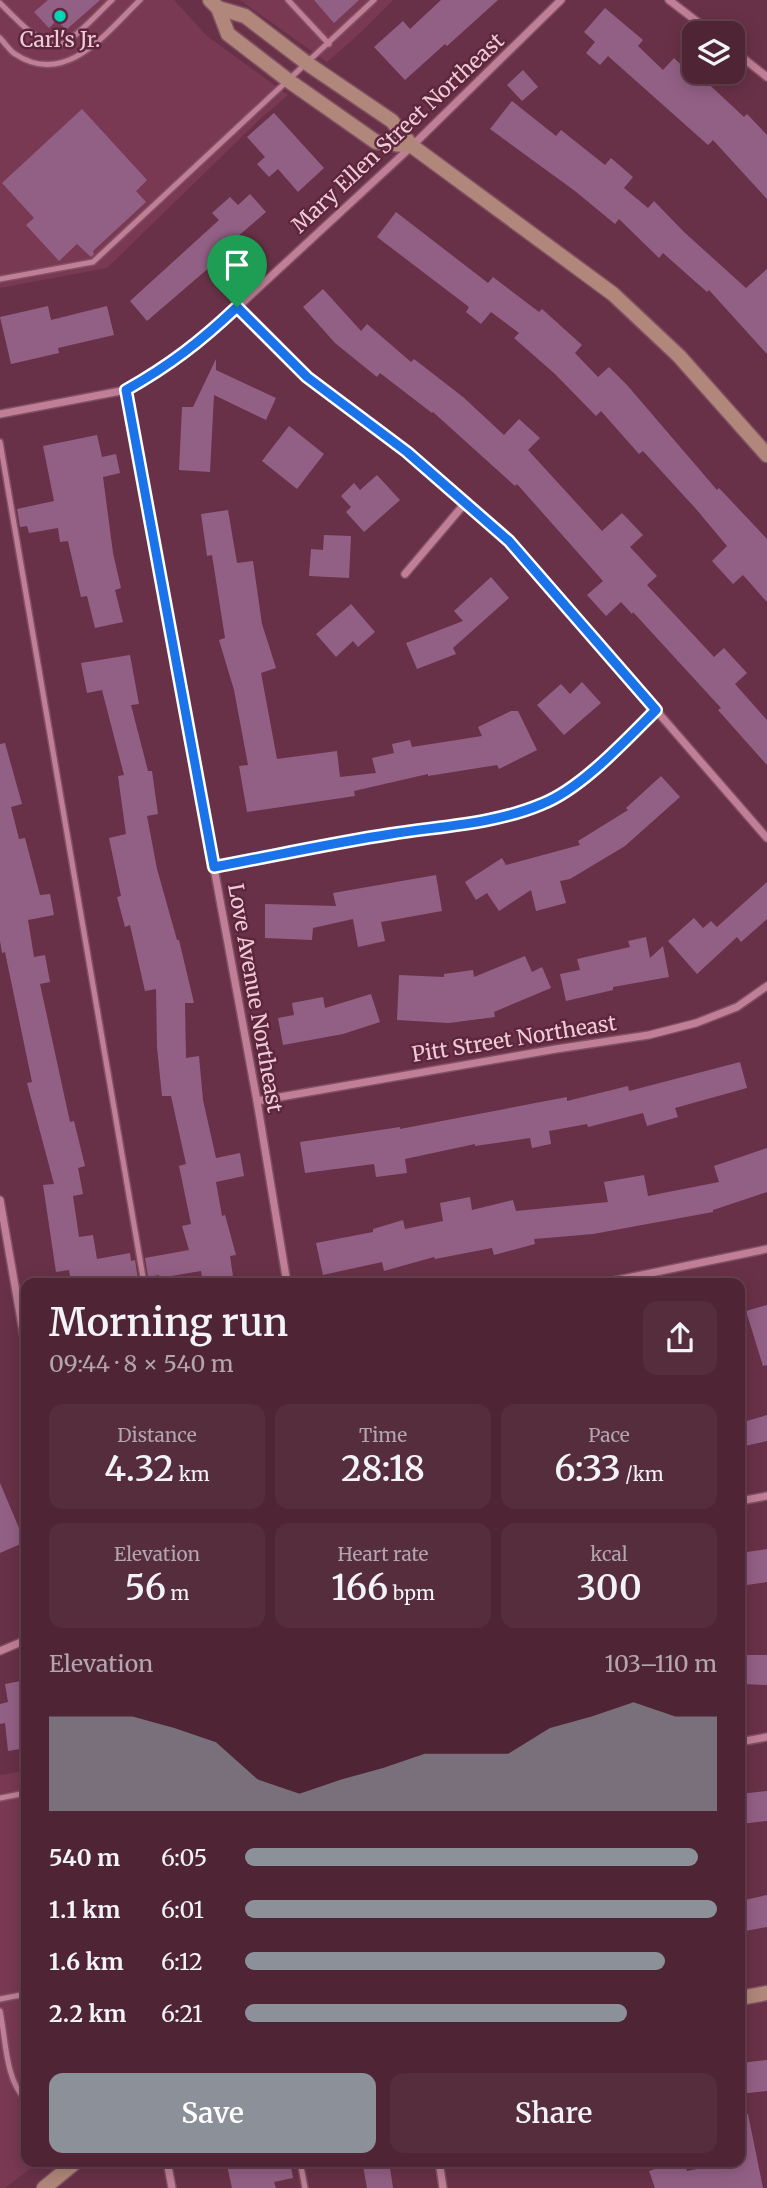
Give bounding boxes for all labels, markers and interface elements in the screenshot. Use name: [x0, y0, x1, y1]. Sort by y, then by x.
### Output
marker: Carl's Jr.: [52, 8, 68, 24]
map controls: [682, 21, 745, 84]
button: layers: [682, 21, 745, 84]
place label: Carl's Jr.: [20, 26, 100, 53]
street label: Mary Ellen Street Northeast: [286, 27, 510, 238]
pin: [207, 235, 267, 307]
icon: arrive: [218, 246, 256, 284]
street label: Love Avenue Northeast: [222, 881, 289, 1115]
street label: Pitt Street Northeast: [410, 1009, 618, 1068]
text: Morning run: [49, 1299, 288, 1346]
button: share: [643, 1301, 717, 1375]
text: 09:44 · 8 × 540 m: [49, 1349, 234, 1378]
text: Distance: [117, 1423, 197, 1447]
text: Time: [359, 1423, 407, 1447]
text: Pace: [588, 1423, 630, 1447]
text: 4.32: [104, 1447, 174, 1491]
text: 28:18: [341, 1447, 425, 1491]
text: 6:33: [554, 1447, 621, 1491]
text: km: [174, 1462, 210, 1486]
text: /km: [621, 1462, 664, 1486]
text: Elevation: [114, 1542, 200, 1566]
text: Heart rate: [338, 1542, 428, 1566]
text: kcal: [590, 1542, 628, 1566]
text: 56: [125, 1566, 166, 1610]
text: 166: [331, 1566, 388, 1610]
text: 300: [576, 1566, 642, 1610]
text: m: [166, 1581, 189, 1605]
text: bpm: [388, 1581, 435, 1605]
text: Elevation: [49, 1649, 153, 1678]
text: 103–110 m: [605, 1649, 717, 1678]
text: 540 m: [49, 1843, 120, 1872]
text: 6:05: [161, 1843, 207, 1872]
text: 1.1 km: [49, 1895, 120, 1924]
text: 6:01: [161, 1895, 204, 1924]
text: 1.6 km: [49, 1947, 124, 1976]
text: 6:12: [161, 1947, 203, 1976]
text: 2.2 km: [49, 1999, 127, 2028]
text: 6:21: [161, 1999, 203, 2028]
button: Save: [49, 2073, 376, 2153]
button: Share: [390, 2073, 717, 2153]

